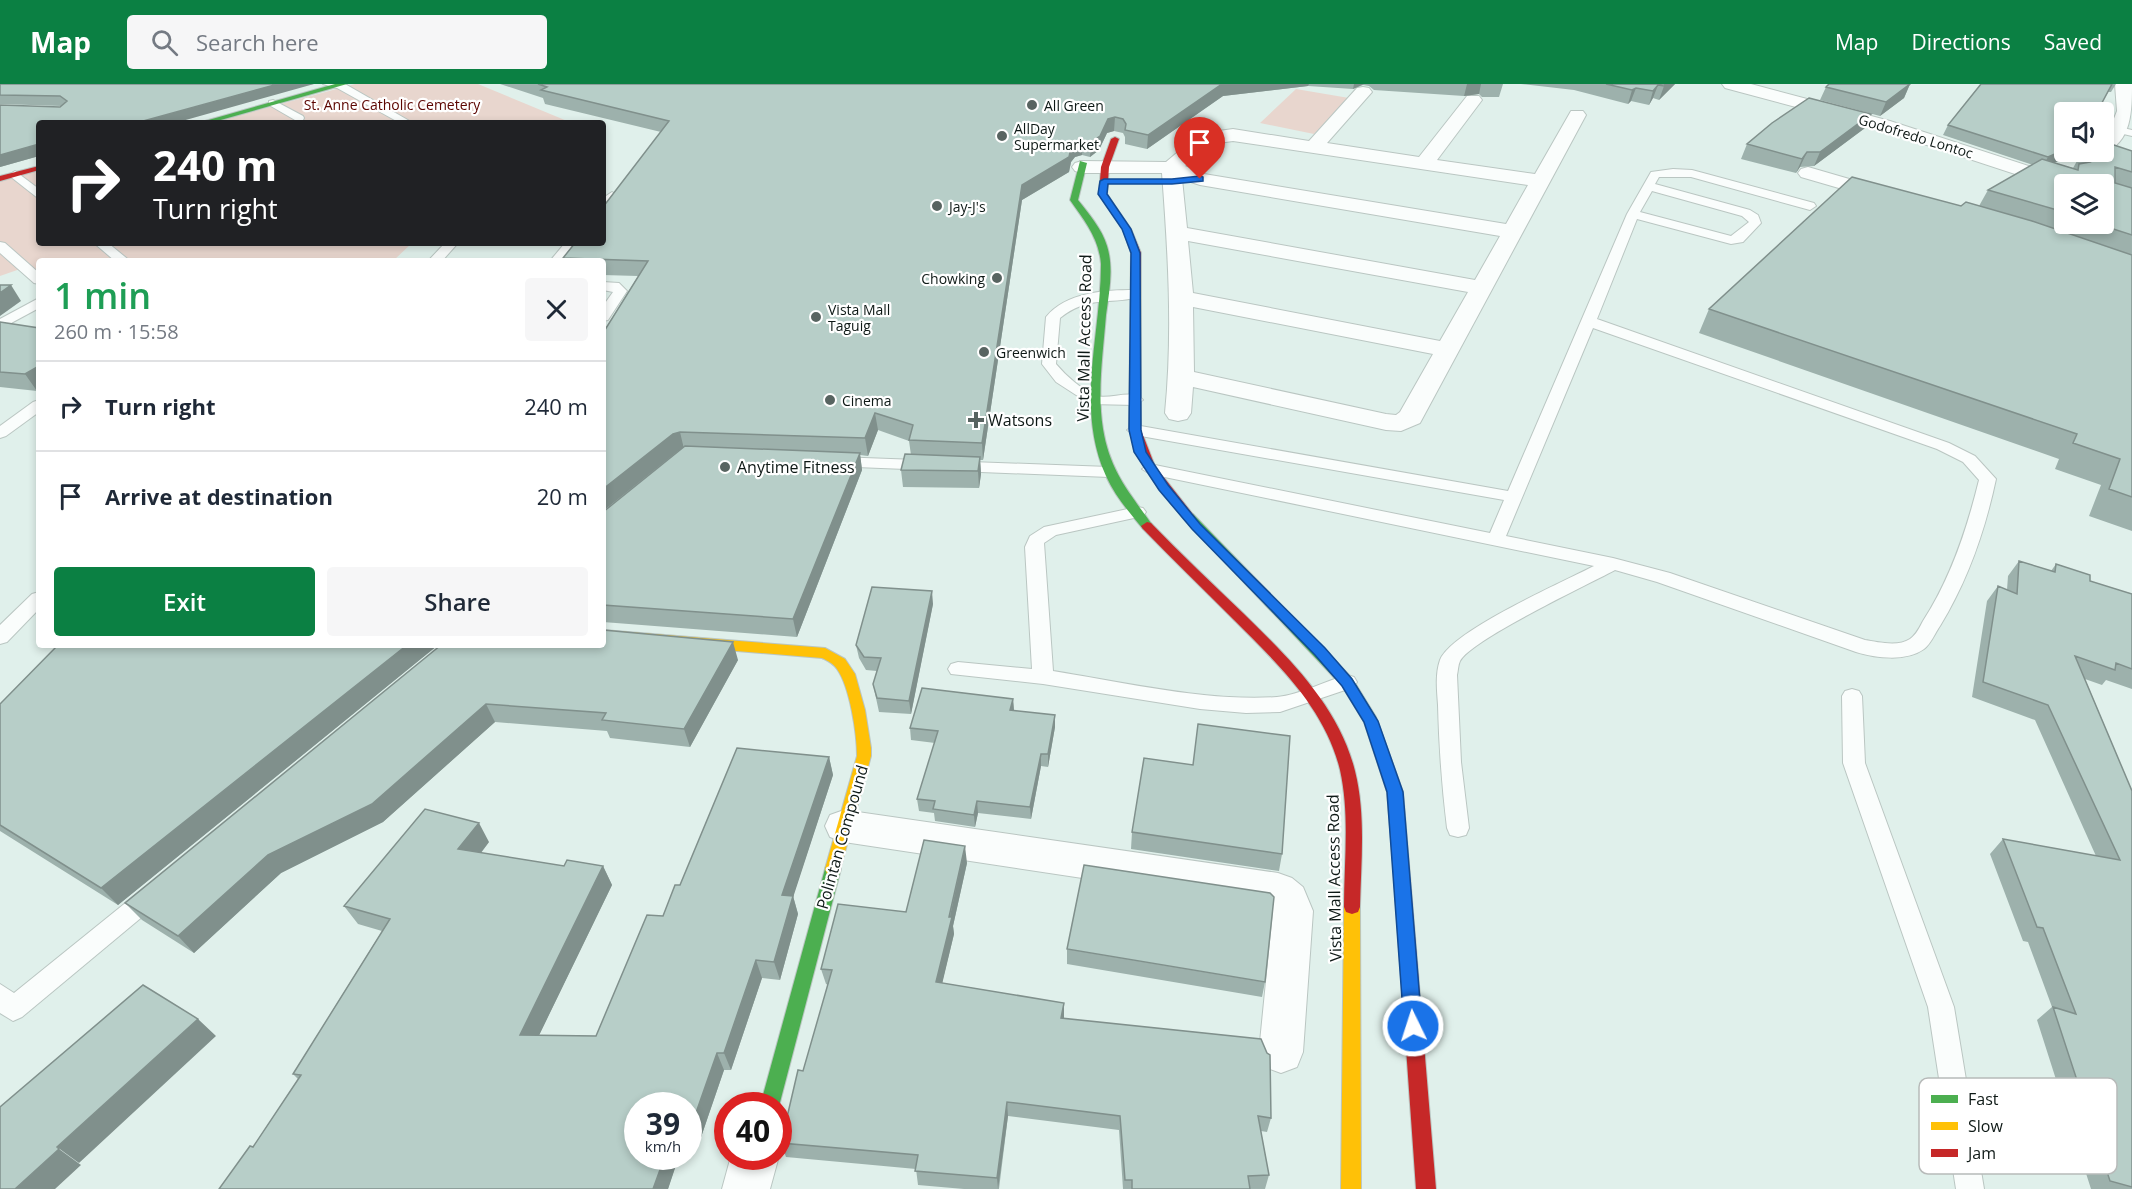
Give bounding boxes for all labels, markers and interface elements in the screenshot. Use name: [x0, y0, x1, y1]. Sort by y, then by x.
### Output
search box: [127, 15, 547, 69]
text: Map: [30, 23, 91, 61]
icon: search: [148, 26, 181, 59]
text: Search here: [196, 27, 319, 57]
text: Map: [1835, 28, 1878, 56]
text: Directions: [1911, 28, 2011, 56]
text: Saved: [2044, 28, 2102, 56]
park label: St. Anne Catholic Cemetery: [304, 95, 481, 114]
place label: All Green: [1044, 96, 1104, 115]
marker: All Green: [1025, 98, 1039, 112]
map controls: [2054, 102, 2114, 234]
button: sound: [2054, 102, 2114, 162]
street label: Godofredo Lontoc: [1856, 110, 1976, 163]
pin: [1174, 117, 1225, 179]
place label: AllDay Supermarket: [1014, 119, 1099, 154]
icon: arrive: [1183, 126, 1216, 159]
marker: AllDay Supermarket: [995, 129, 1009, 143]
text: 240 m: [153, 136, 277, 193]
icon: right: [54, 144, 132, 222]
button: layers: [2054, 174, 2114, 234]
text: Turn right: [153, 190, 278, 227]
place label: Jay-J's: [947, 197, 986, 216]
marker: Jay-J's: [930, 199, 944, 213]
street label: Vista Mall Access Road: [1072, 254, 1096, 422]
place label: Chowking: [921, 269, 985, 288]
text: 1 min: [54, 271, 151, 320]
marker: Chowking: [990, 271, 1004, 285]
button: close: [525, 278, 588, 341]
place label: Vista Mall Taguig: [828, 300, 890, 335]
marker: Vista Mall Taguig: [809, 310, 823, 324]
text: 260 m · 15:58: [54, 318, 179, 345]
place label: Greenwich: [996, 343, 1066, 362]
marker: Greenwich: [977, 345, 991, 359]
icon: right: [54, 390, 87, 423]
text: Turn right: [105, 391, 216, 421]
text: 240 m: [524, 391, 588, 421]
place label: Cinema: [842, 391, 892, 410]
marker: Cinema: [823, 393, 837, 407]
place label: Watsons: [988, 409, 1052, 431]
marker: Watsons: [969, 413, 983, 427]
place label: Anytime Fitness: [737, 456, 855, 478]
marker: Anytime Fitness: [718, 460, 732, 474]
icon: arrive: [54, 480, 87, 513]
text: Arrive at destination: [105, 481, 333, 511]
text: 20 m: [537, 481, 588, 511]
button: Exit: [54, 567, 315, 636]
button: Share: [327, 567, 588, 636]
street label: Polintan Compound: [811, 762, 873, 912]
street label: Vista Mall Access Road: [1322, 794, 1346, 962]
position arrow: [1381, 994, 1445, 1058]
legend: [1919, 1078, 2117, 1174]
text: Fast: [1968, 1088, 1999, 1110]
speed limit sign: 40: [714, 1092, 792, 1170]
text: 39: [646, 1103, 680, 1144]
text: Slow: [1968, 1115, 2003, 1137]
text: km/h: [645, 1136, 681, 1156]
text: Jam: [1966, 1142, 1996, 1164]

